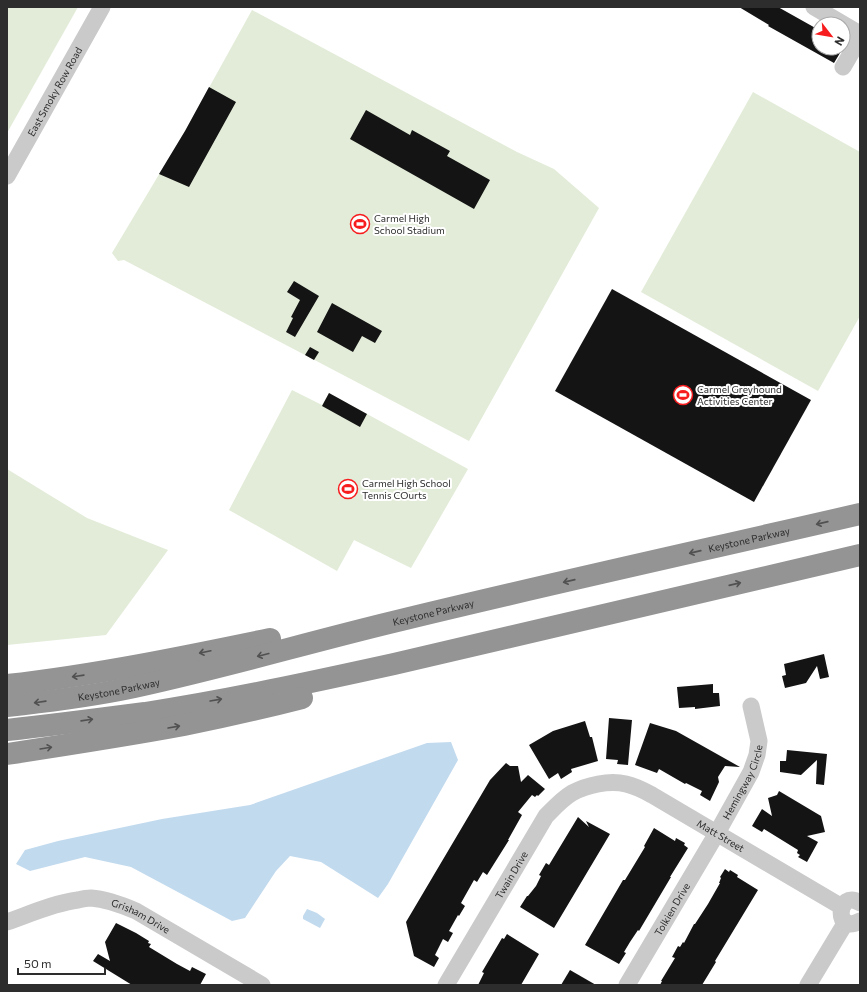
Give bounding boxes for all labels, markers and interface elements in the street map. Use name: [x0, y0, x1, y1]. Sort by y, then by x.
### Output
north arrow: [811, 16, 851, 56]
text: N: [832, 35, 848, 48]
street label: East Smoky Row Road: [25, 45, 84, 138]
place label: Carmel High School Stadium: [374, 212, 445, 236]
sports icon: Carmel High School Stadium: [349, 213, 371, 235]
place label: Carmel Greyhound Activities Center: [697, 383, 782, 407]
sports icon: Carmel Greyhound Activities Center: [672, 384, 694, 406]
place label: Carmel High School Tennis COurts: [362, 477, 451, 501]
sports icon: Carmel High School Tennis COurts: [337, 478, 359, 500]
one-way arrow: [816, 519, 829, 527]
street label: Keystone Parkway: [707, 524, 791, 554]
one-way arrow: [689, 549, 702, 557]
one-way arrow: [562, 578, 575, 586]
one-way arrow: [729, 580, 742, 588]
street label: Keystone Parkway: [391, 597, 475, 628]
one-way arrow: [199, 649, 212, 657]
one-way arrow: [257, 652, 270, 659]
one-way arrow: [72, 672, 85, 680]
street label: Keystone Parkway: [77, 676, 161, 703]
one-way arrow: [209, 696, 222, 704]
one-way arrow: [34, 698, 47, 706]
one-way arrow: [80, 716, 93, 724]
one-way arrow: [167, 723, 180, 731]
one-way arrow: [39, 744, 52, 752]
street label: Hemingway Circle: [720, 744, 764, 821]
street label: Matt Street: [695, 817, 747, 854]
street label: Twain Drive: [492, 849, 530, 901]
street label: Tolkien Drive: [652, 881, 692, 938]
street label: Grisham Drive: [110, 896, 172, 936]
scale bar: [18, 950, 105, 976]
text: 50 m: [24, 956, 52, 970]

